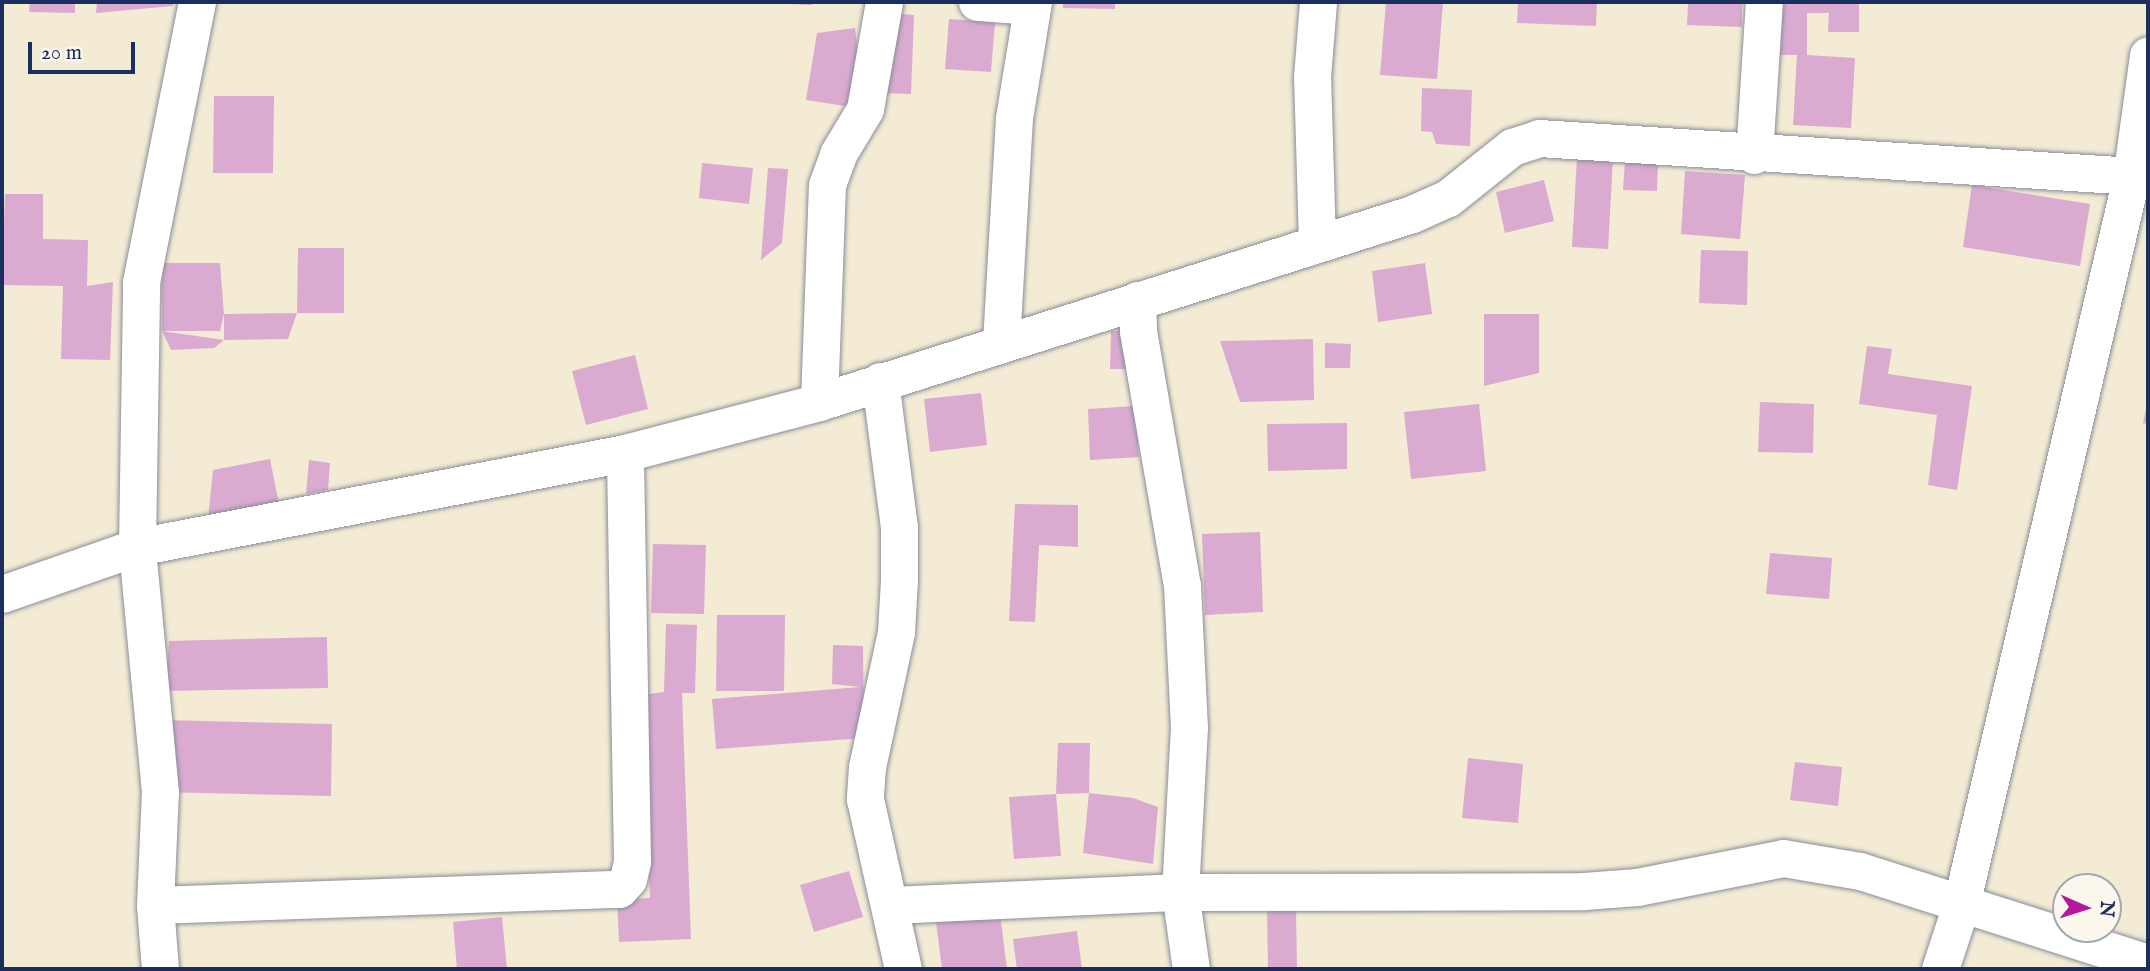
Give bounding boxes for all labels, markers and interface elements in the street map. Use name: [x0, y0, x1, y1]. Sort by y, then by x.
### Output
scale bar: [32, 28, 138, 72]
text: 20 m: [41, 40, 82, 67]
north arrow: [2052, 873, 2122, 943]
text: N: [2094, 900, 2118, 918]

